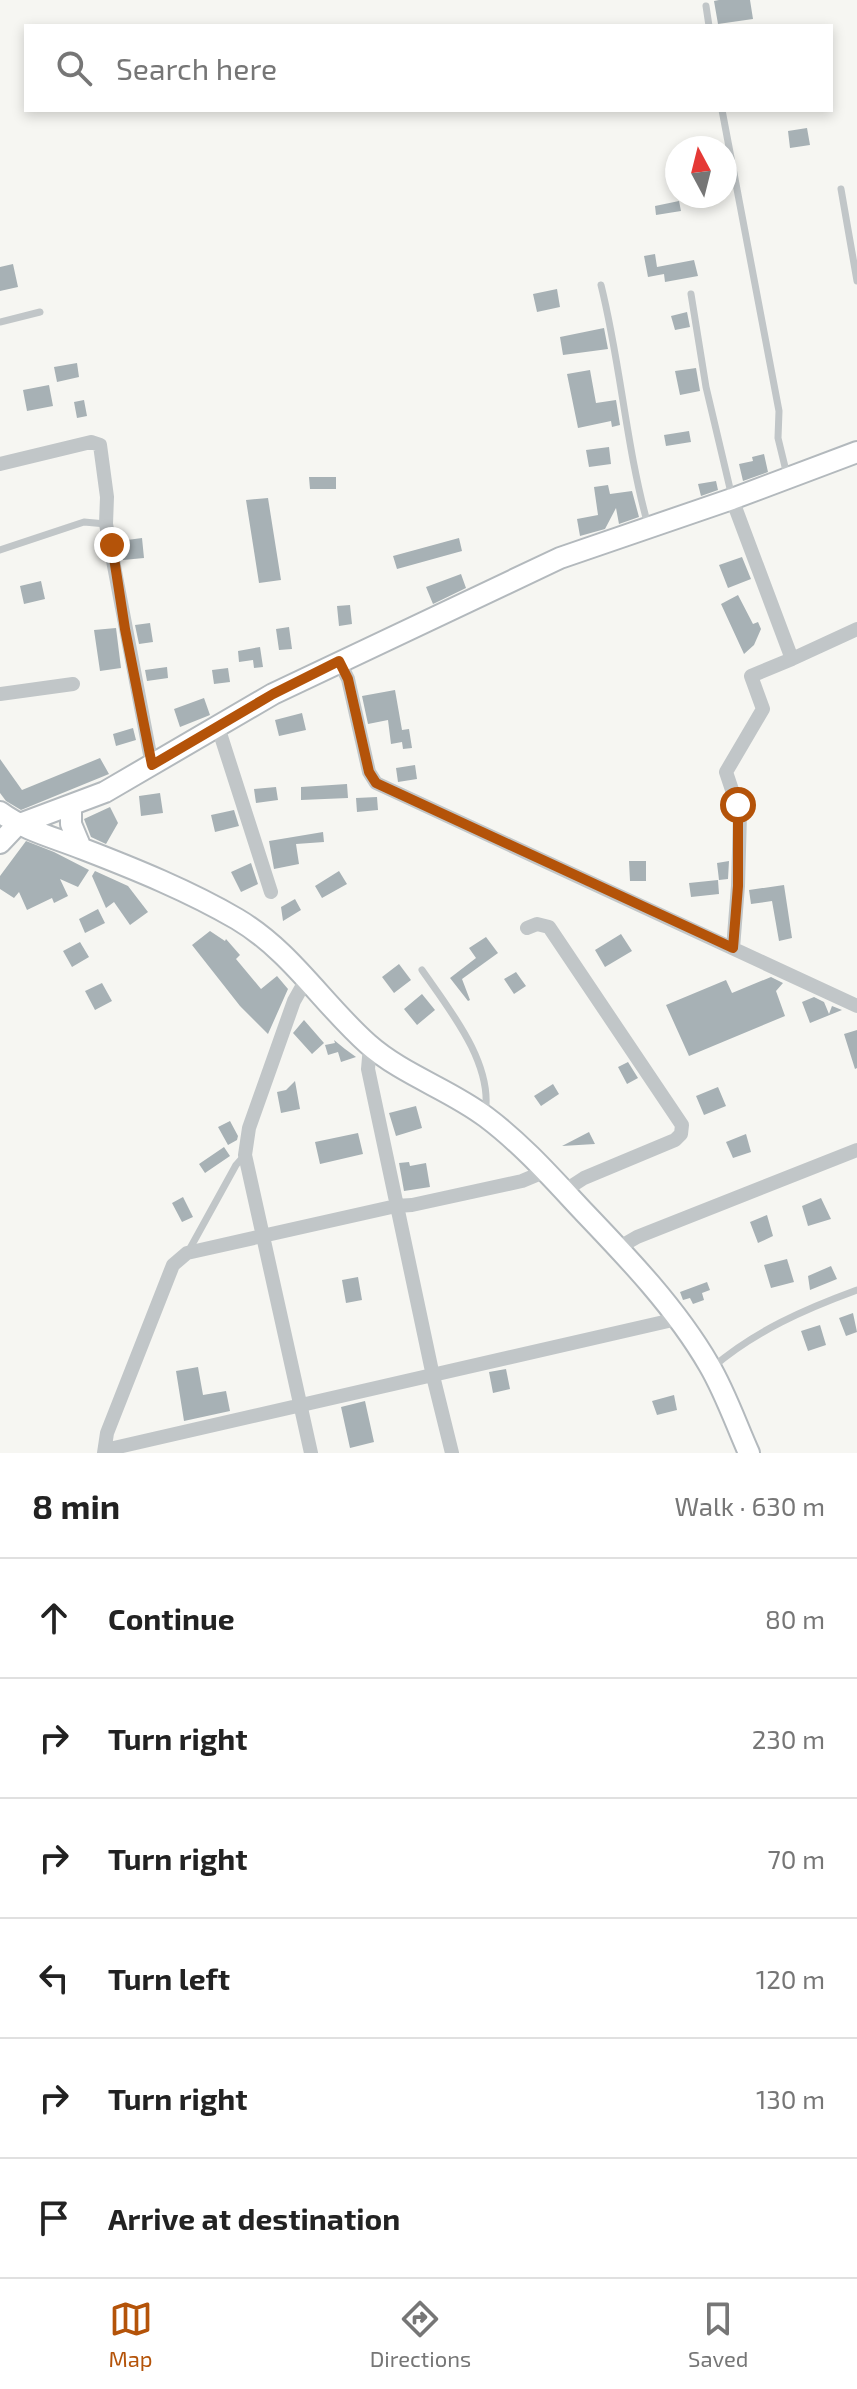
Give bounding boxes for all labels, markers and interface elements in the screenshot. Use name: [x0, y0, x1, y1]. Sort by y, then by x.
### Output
search box: [24, 24, 833, 112]
icon: search: [52, 46, 96, 90]
text: Search here: [116, 50, 277, 86]
north arrow: [665, 136, 737, 208]
route end: [94, 527, 130, 563]
route start: [720, 787, 756, 823]
text: 8 min: [32, 1485, 120, 1526]
text: Walk · 630 m: [674, 1490, 825, 1521]
icon: ahead: [32, 1596, 76, 1640]
text: Continue: [108, 1600, 235, 1636]
text: 80 m: [765, 1603, 825, 1634]
icon: right: [32, 1716, 76, 1760]
text: Turn right: [108, 1720, 248, 1756]
text: 230 m: [752, 1723, 825, 1754]
icon: right: [32, 1836, 76, 1880]
text: Turn right: [108, 1840, 248, 1876]
text: 70 m: [767, 1843, 825, 1874]
icon: left: [32, 1956, 76, 2000]
text: Turn left: [108, 1960, 230, 1996]
text: 120 m: [756, 1963, 825, 1994]
icon: right: [32, 2076, 76, 2120]
text: Turn right: [108, 2080, 248, 2116]
text: 130 m: [756, 2083, 825, 2114]
icon: arrive: [32, 2196, 76, 2240]
text: Arrive at destination: [108, 2200, 400, 2236]
tab: Map: [109, 2297, 153, 2371]
tab: Directions: [370, 2297, 471, 2371]
tab: Saved: [688, 2297, 748, 2371]

